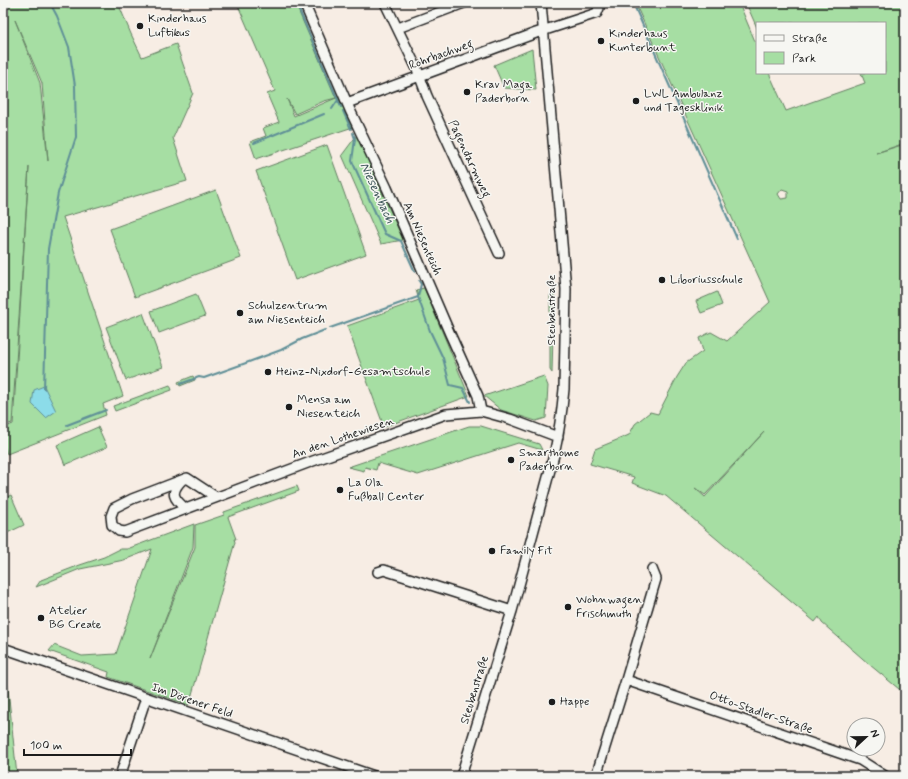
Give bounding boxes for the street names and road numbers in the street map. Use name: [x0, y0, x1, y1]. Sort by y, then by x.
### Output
street label: Rohrbachweg: [407, 36, 476, 75]
street label: Pagendarmweg: [443, 118, 494, 201]
street label: Am Niesenteich: [399, 200, 445, 278]
street label: Steubenstraße: [544, 274, 560, 345]
street label: An den Lothewiesen: [290, 413, 397, 463]
street label: Steubenstraße: [457, 654, 493, 726]
street label: Im Dörener Feld: [149, 680, 235, 722]
street label: Otto-Stadler-Straße: [707, 688, 815, 738]

